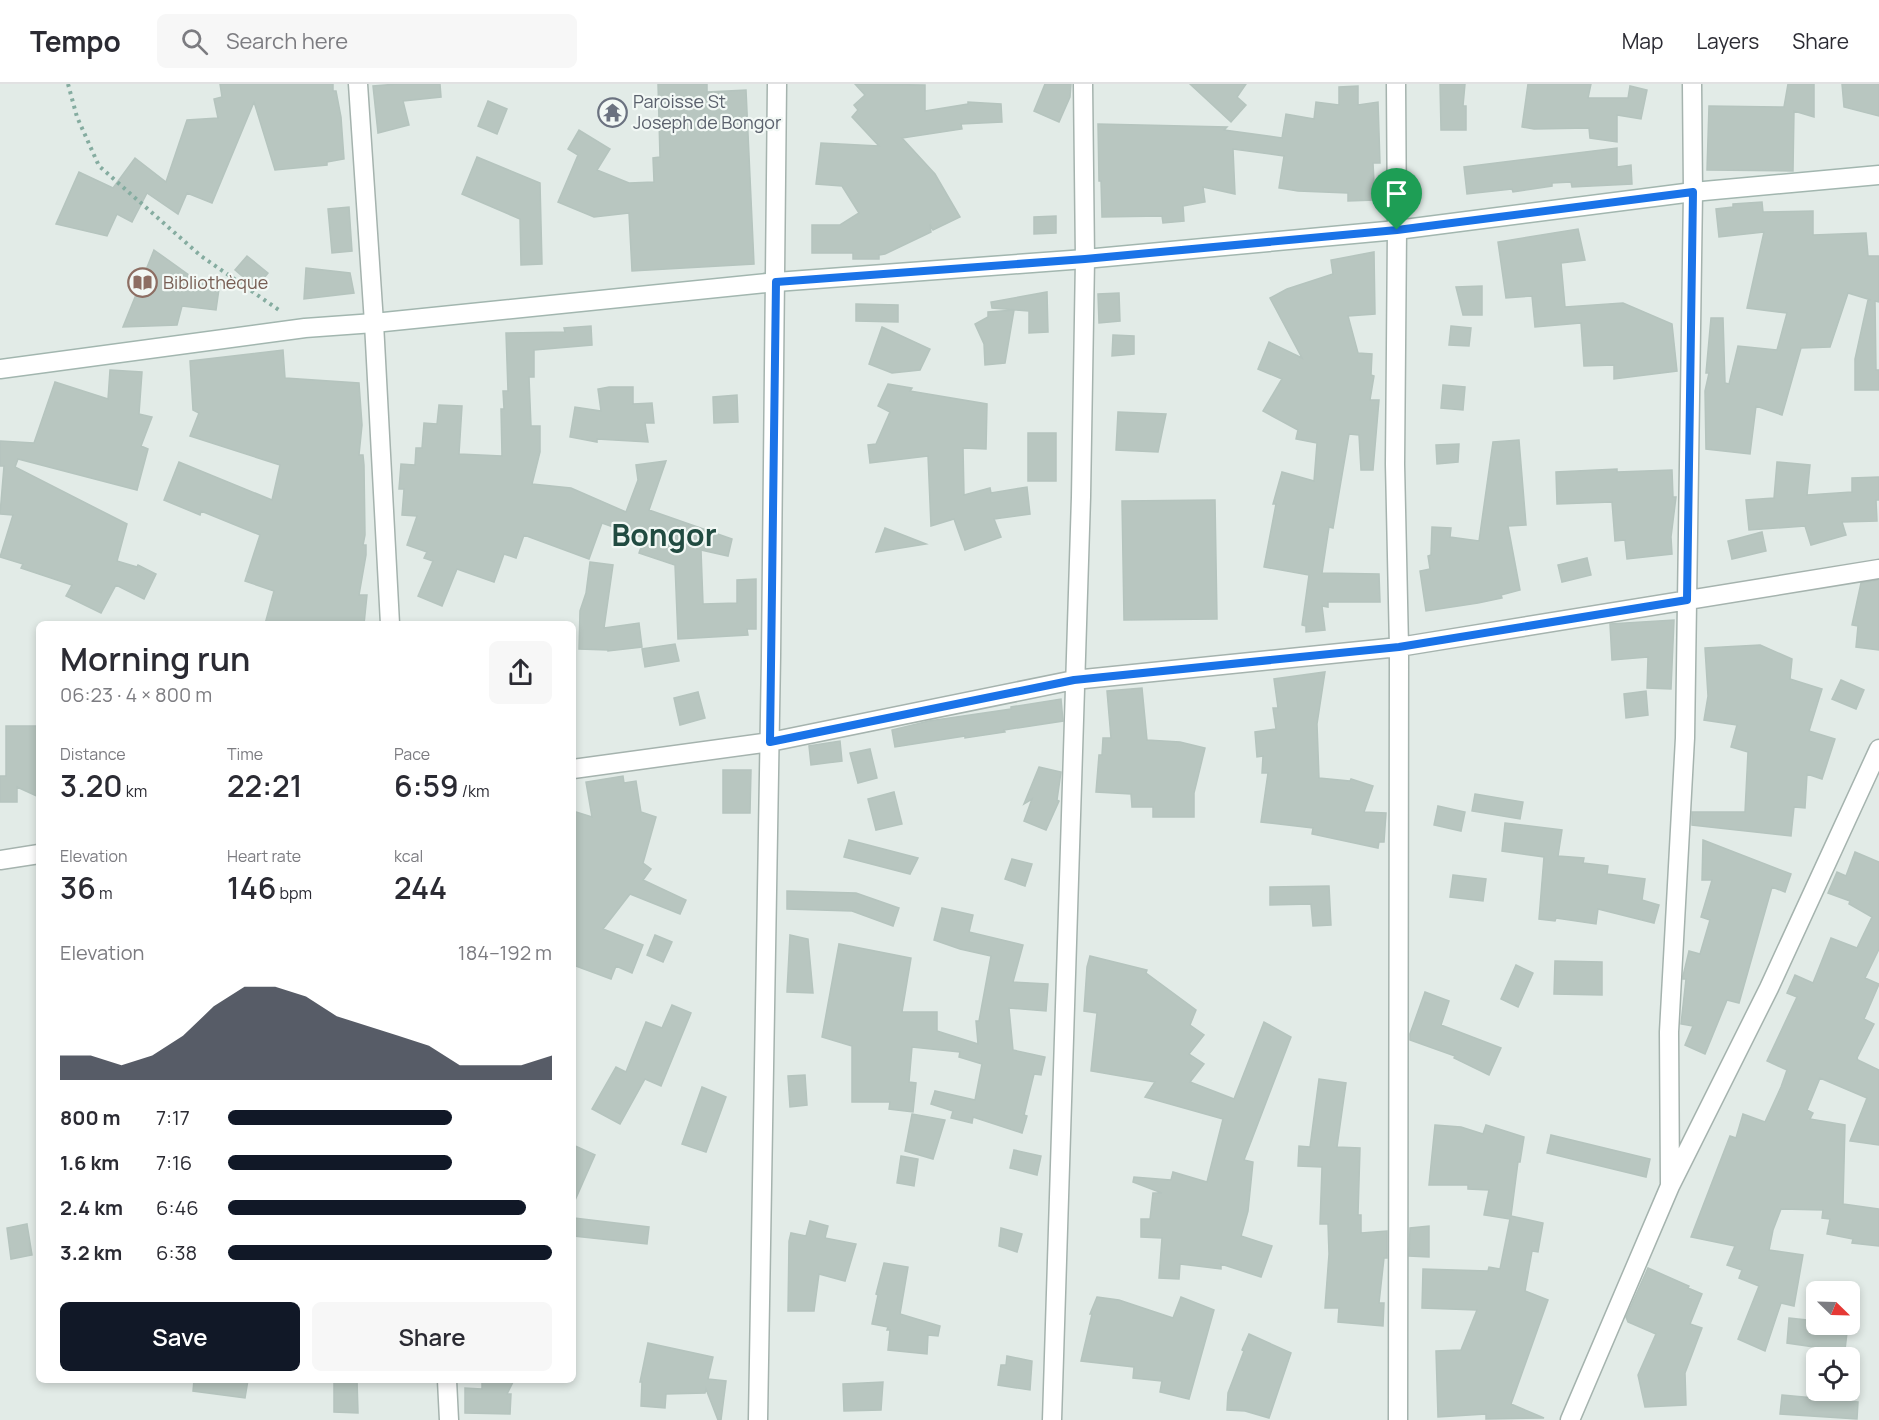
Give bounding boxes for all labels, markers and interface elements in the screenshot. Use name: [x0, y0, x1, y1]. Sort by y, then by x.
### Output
search box: [157, 14, 577, 68]
text: Tempo: [30, 22, 121, 60]
icon: search: [178, 25, 211, 58]
text: Search here: [226, 26, 348, 56]
text: Map: [1622, 27, 1663, 55]
text: Layers: [1696, 27, 1759, 55]
text: Share: [1792, 27, 1849, 55]
place label: Paroisse St Joseph de Bongor: [633, 89, 782, 134]
temple icon: Paroisse St Joseph de Bongor: [596, 96, 628, 128]
pin: [1371, 168, 1422, 230]
icon: arrive: [1380, 177, 1413, 210]
library icon: Bibliothèque: [126, 267, 158, 299]
place label: Bibliothèque: [163, 270, 268, 294]
district label: Bongor: [611, 514, 717, 555]
text: Morning run: [60, 636, 250, 681]
button: share: [489, 641, 552, 704]
text: 06:23 · 4 × 800 m: [60, 681, 212, 708]
text: Distance: [60, 743, 126, 765]
text: Time: [227, 743, 263, 765]
text: Pace: [394, 743, 430, 765]
text: 3.20: [60, 765, 123, 806]
text: 22:21: [227, 765, 302, 806]
text: 6:59: [394, 765, 459, 806]
text: km: [123, 780, 147, 802]
text: /km: [459, 780, 490, 802]
text: Elevation: [60, 845, 128, 867]
text: Heart rate: [227, 845, 301, 867]
text: kcal: [394, 845, 423, 867]
text: 36: [60, 867, 96, 908]
text: 146: [227, 867, 276, 908]
text: 244: [394, 867, 447, 908]
text: m: [96, 882, 113, 904]
text: bpm: [276, 882, 312, 904]
text: Elevation: [60, 939, 144, 966]
text: 184–192 m: [458, 939, 552, 966]
text: 800 m: [60, 1104, 121, 1131]
text: 7:17: [156, 1104, 190, 1131]
text: 1.6 km: [60, 1149, 119, 1176]
text: 7:16: [156, 1149, 192, 1176]
text: 2.4 km: [60, 1194, 123, 1221]
text: 6:46: [156, 1194, 199, 1221]
text: 3.2 km: [60, 1239, 122, 1266]
text: 6:38: [156, 1239, 197, 1266]
north arrow: [1806, 1281, 1860, 1335]
map controls: [1806, 1281, 1860, 1401]
button: Save: [60, 1302, 300, 1371]
button: Share: [312, 1302, 552, 1371]
button: locate: [1806, 1347, 1860, 1401]

